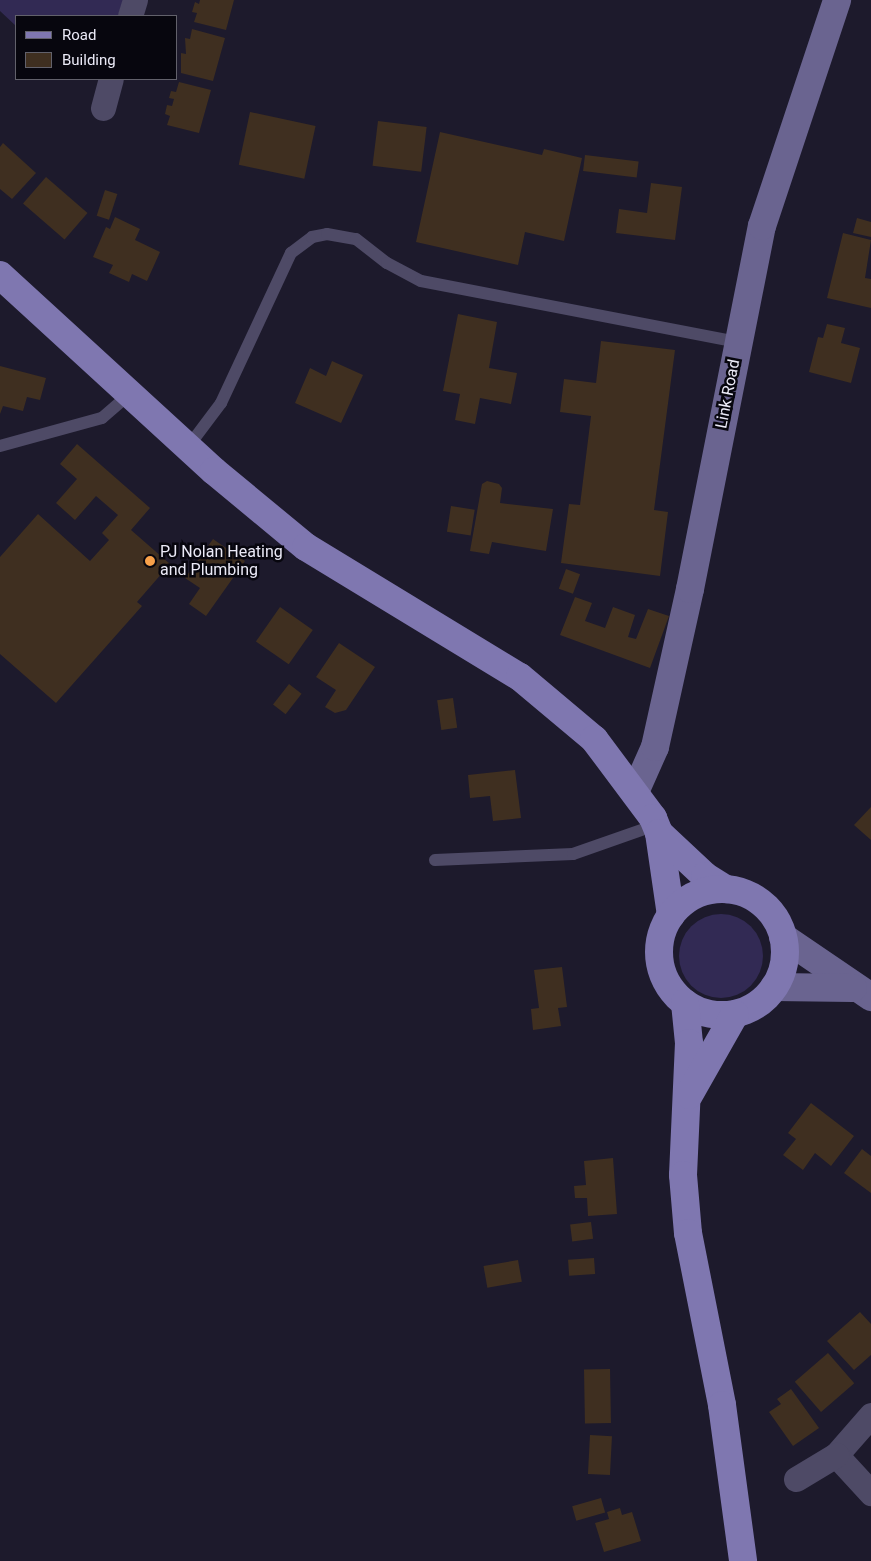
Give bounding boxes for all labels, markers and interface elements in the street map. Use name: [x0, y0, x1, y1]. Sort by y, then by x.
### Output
legend: [15, 15, 178, 80]
text: Road: [62, 26, 96, 44]
text: Building: [62, 51, 116, 69]
street label: Link Road: [712, 358, 744, 430]
place label: PJ Nolan Heating and Plumbing: [160, 542, 283, 580]
marker: PJ Nolan Heating and Plumbing: [144, 555, 156, 567]

